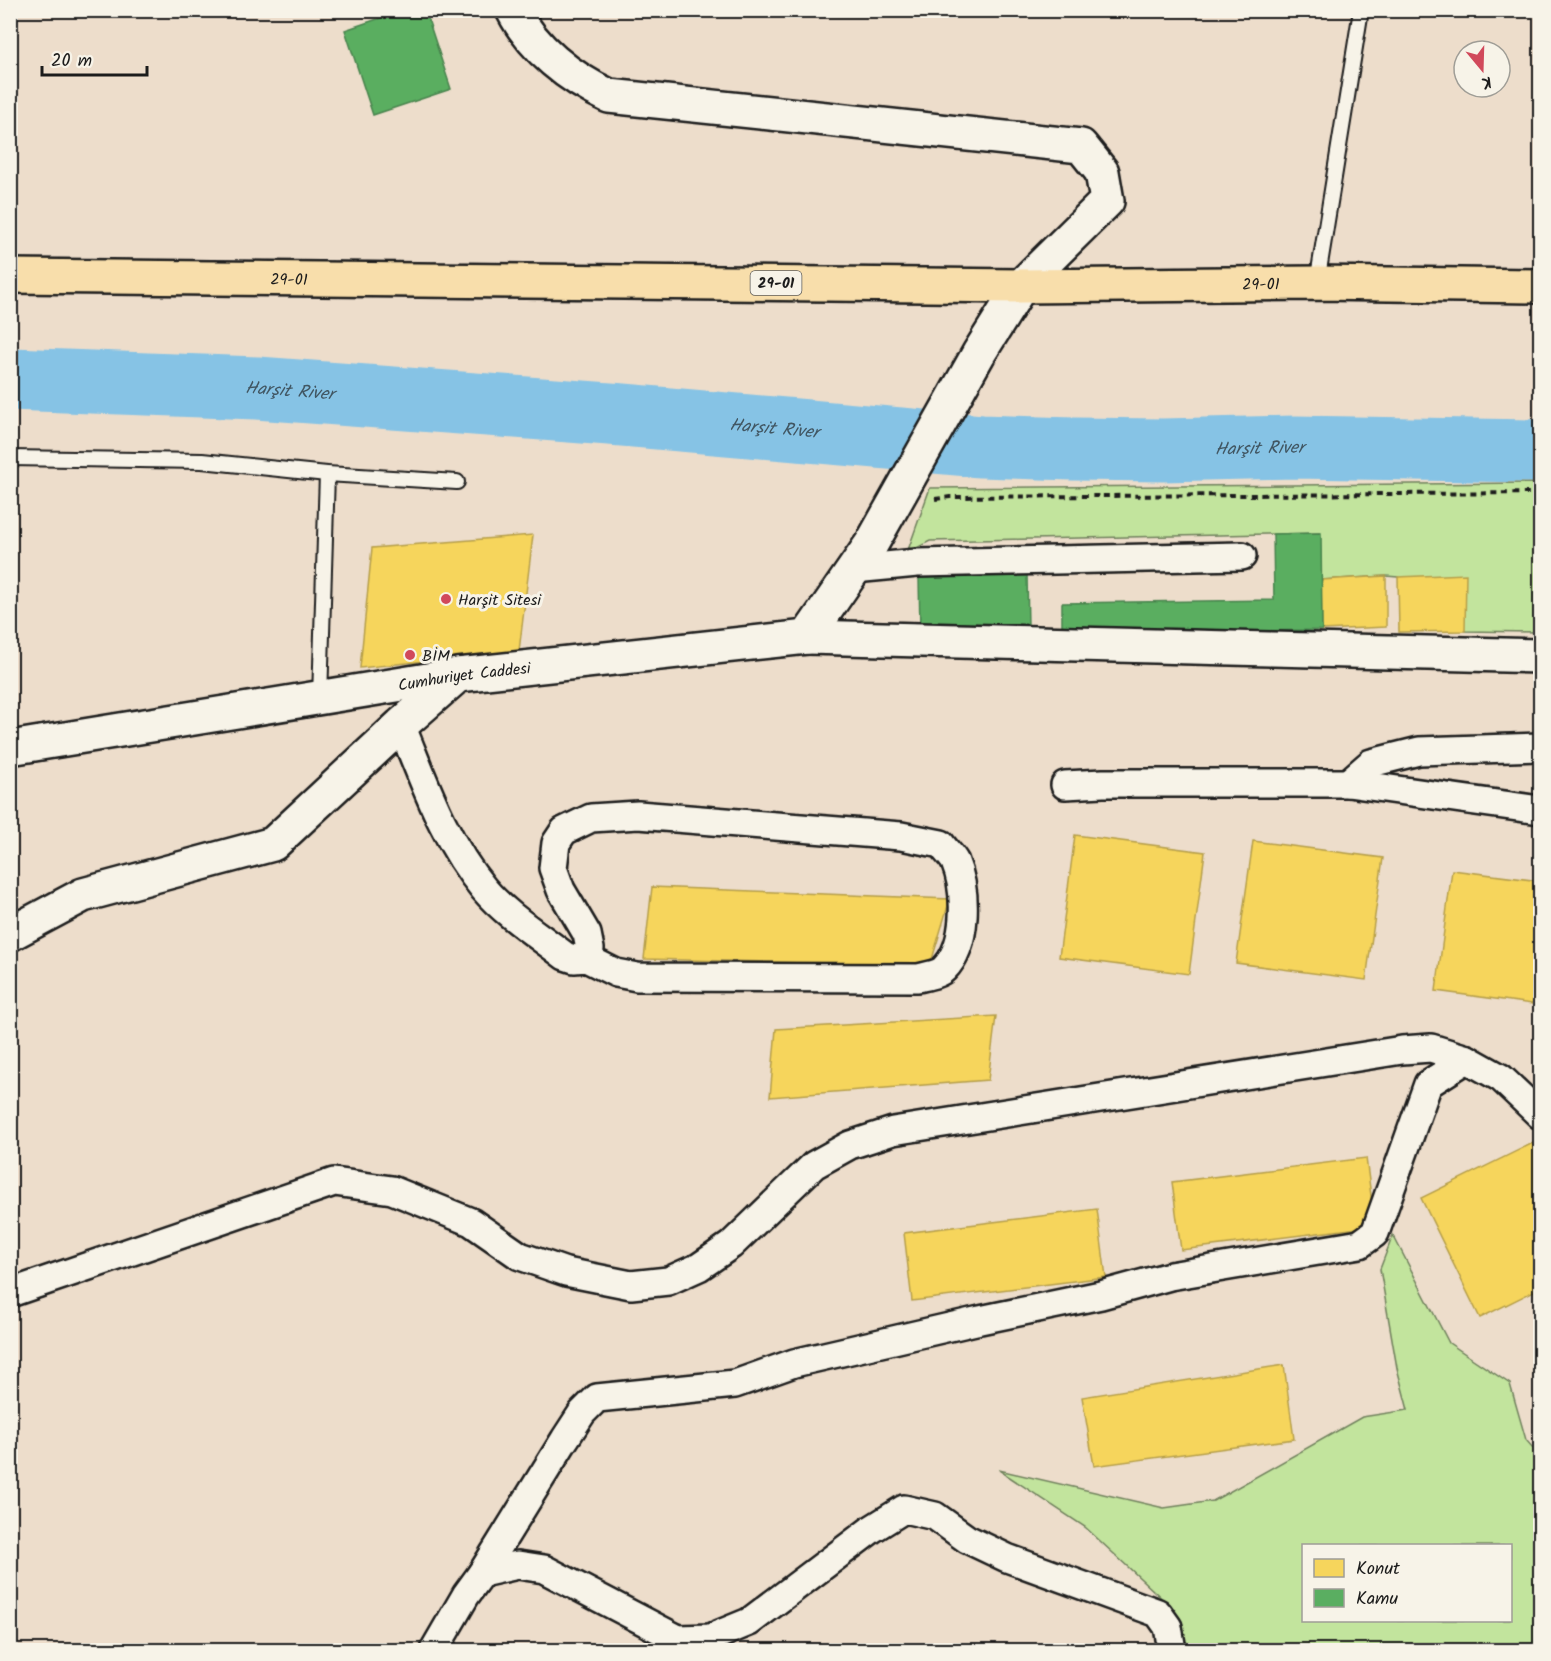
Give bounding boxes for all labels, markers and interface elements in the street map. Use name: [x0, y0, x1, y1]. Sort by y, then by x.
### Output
scale bar: [42, 39, 147, 77]
north arrow: [1452, 39, 1512, 99]
text: 20 m: [51, 47, 92, 76]
text: K: [1477, 68, 1495, 95]
street label: 29-01: [270, 268, 308, 293]
road number: 29-01: [750, 271, 802, 295]
street label: 29-01: [1242, 272, 1280, 298]
water label: Harşit River: [245, 375, 339, 410]
water label: Harşit River: [728, 411, 824, 448]
water label: Harşit River: [1215, 434, 1308, 465]
place label: Harşit Sitesi: [458, 588, 542, 613]
marker: Harşit Sitesi: [439, 592, 453, 606]
place label: BİM: [422, 644, 450, 669]
marker: BİM: [403, 648, 417, 662]
street label: Cumhuriyet Caddesi: [396, 656, 533, 699]
legend: [1302, 1544, 1512, 1622]
text: Konut: [1356, 1555, 1401, 1584]
text: Kamu: [1356, 1585, 1398, 1614]

